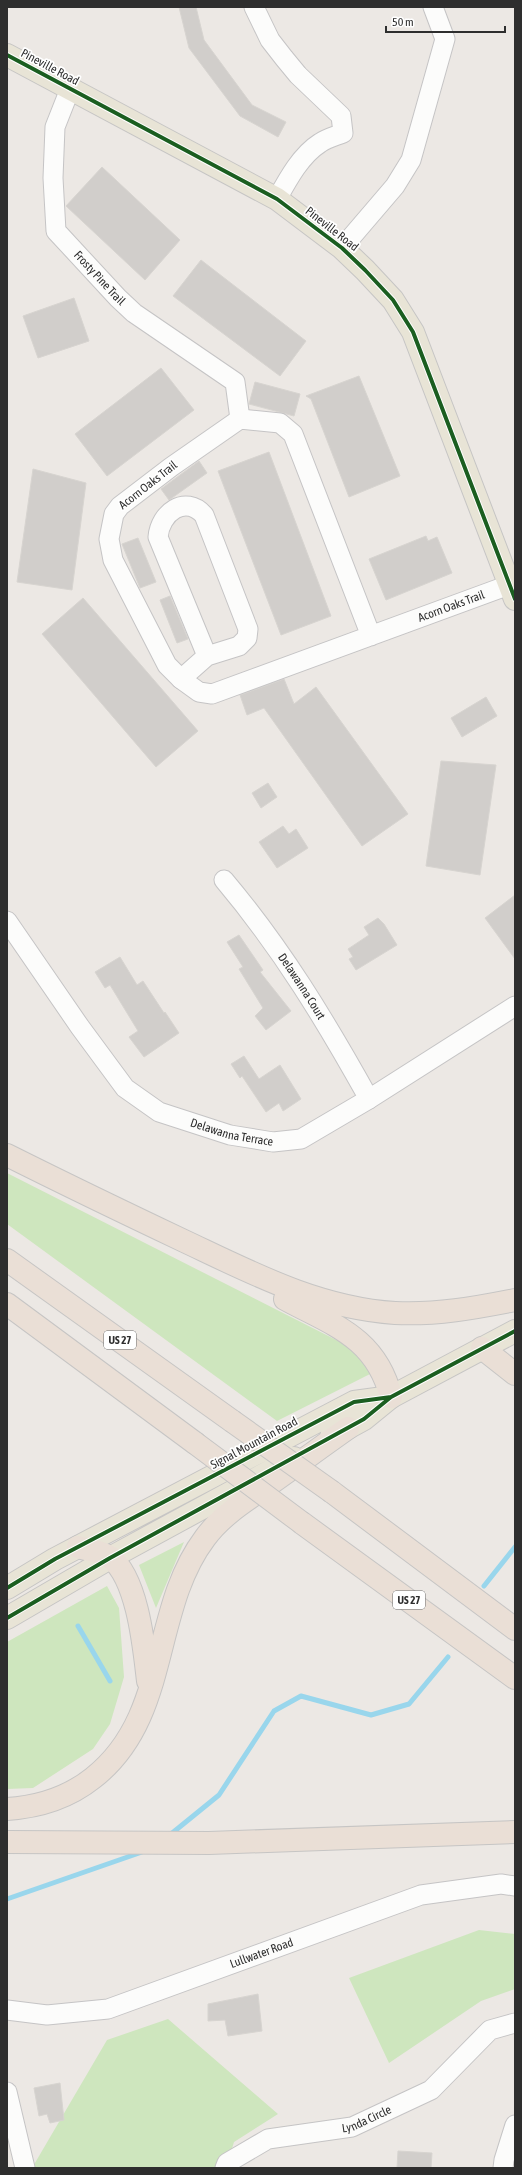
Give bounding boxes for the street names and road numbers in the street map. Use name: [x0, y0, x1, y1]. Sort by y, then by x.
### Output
street label: Pineville Road: [19, 46, 81, 88]
street label: Pineville Road: [303, 204, 361, 254]
street label: Frosty Pine Trail: [71, 248, 129, 309]
street label: Acorn Oaks Trail: [116, 457, 181, 512]
street label: Acorn Oaks Trail: [416, 587, 487, 625]
street label: Delawanna Court: [275, 951, 329, 1023]
street label: Delawanna Terrace: [189, 1116, 274, 1149]
road number: US 27: [104, 1331, 136, 1349]
street label: Signal Mountain Road: [208, 1414, 300, 1472]
road number: US 27: [393, 1591, 425, 1609]
street label: Lullwater Road: [228, 1935, 295, 1971]
street label: Lynda Circle: [341, 2103, 394, 2135]

